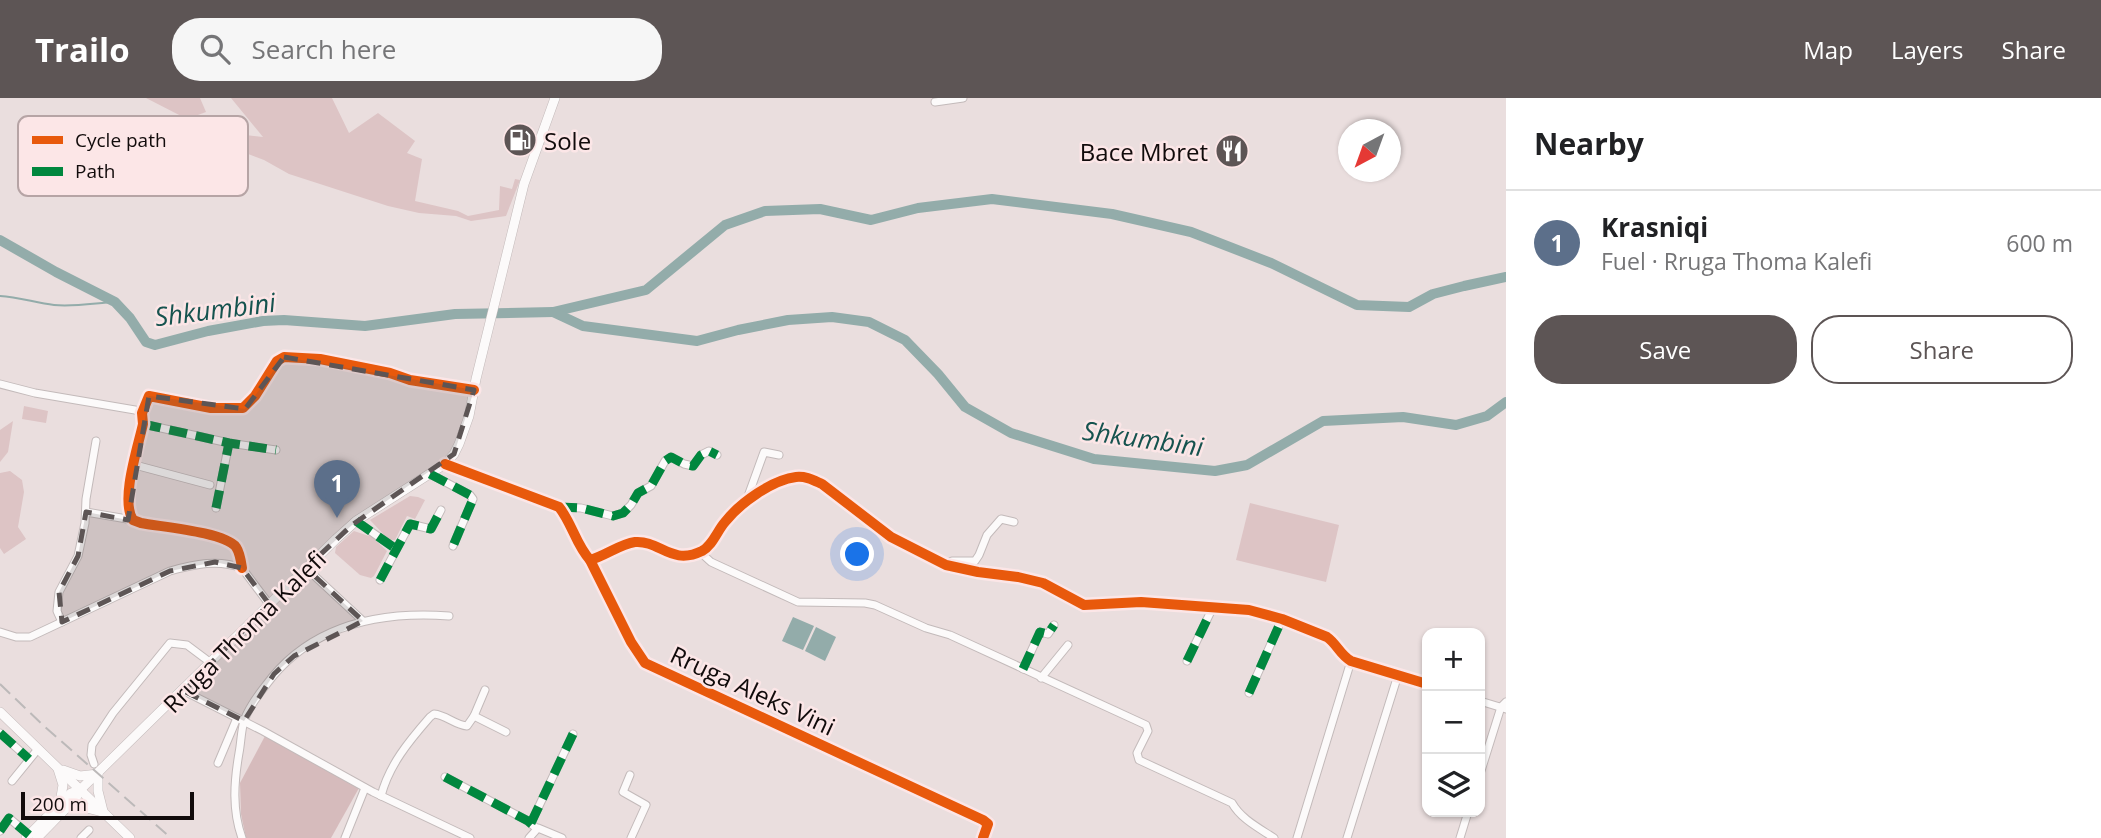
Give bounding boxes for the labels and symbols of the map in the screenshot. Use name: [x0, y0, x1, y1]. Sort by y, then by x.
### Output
legend: [18, 116, 248, 196]
north arrow: [1338, 119, 1401, 182]
fuel station icon: Sole: [501, 121, 539, 159]
place label: Sole: [544, 124, 591, 157]
text: Cycle path: [75, 127, 167, 153]
restaurant icon: Bace Mbret: [1213, 132, 1251, 170]
place label: Bace Mbret: [1080, 135, 1208, 168]
text: Path: [75, 158, 115, 184]
water label: Shkumbini: [152, 284, 278, 334]
water label: Shkumbini: [1080, 412, 1206, 464]
pin: 1: [314, 460, 360, 518]
your location: [840, 537, 874, 571]
street label: Rruga Thoma Kalefi: [155, 542, 333, 720]
street label: Rruga Aleks Vini: [665, 637, 841, 743]
scale bar: [21, 789, 194, 821]

